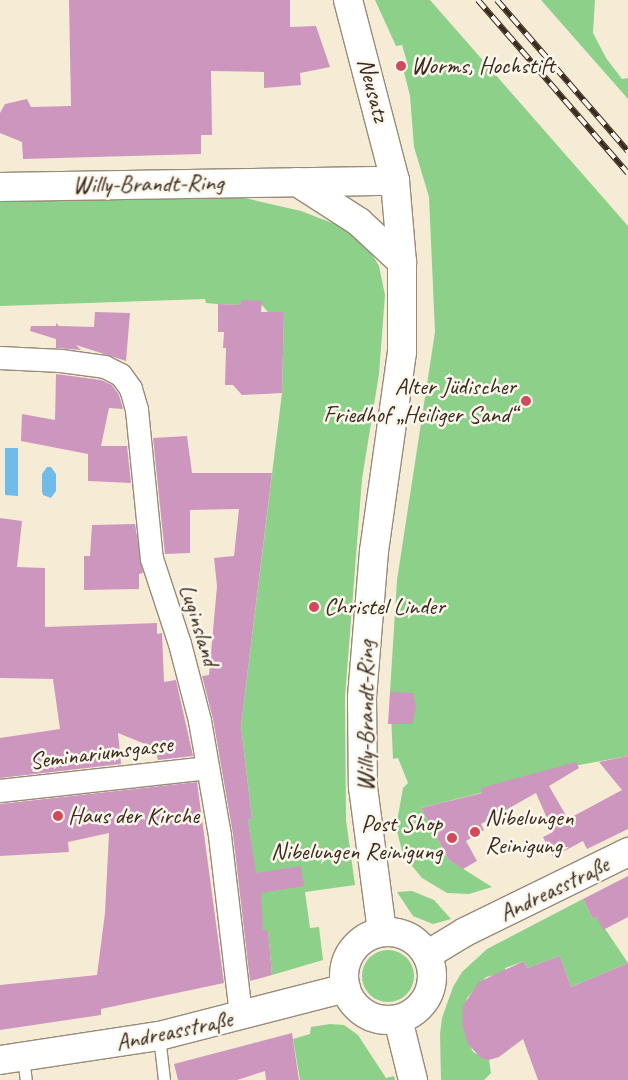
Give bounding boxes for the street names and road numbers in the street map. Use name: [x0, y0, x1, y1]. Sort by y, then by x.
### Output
street label: Neusatz: [351, 55, 395, 125]
street label: Willy-Brandt-Ring: [72, 168, 224, 200]
street label: Luginsland: [172, 580, 226, 670]
street label: Willy-Brandt-Ring: [352, 641, 380, 791]
street label: Seminariumsgasse: [28, 730, 174, 776]
street label: Andreasstraße: [495, 850, 613, 928]
street label: Andreasstraße: [113, 1005, 235, 1057]

